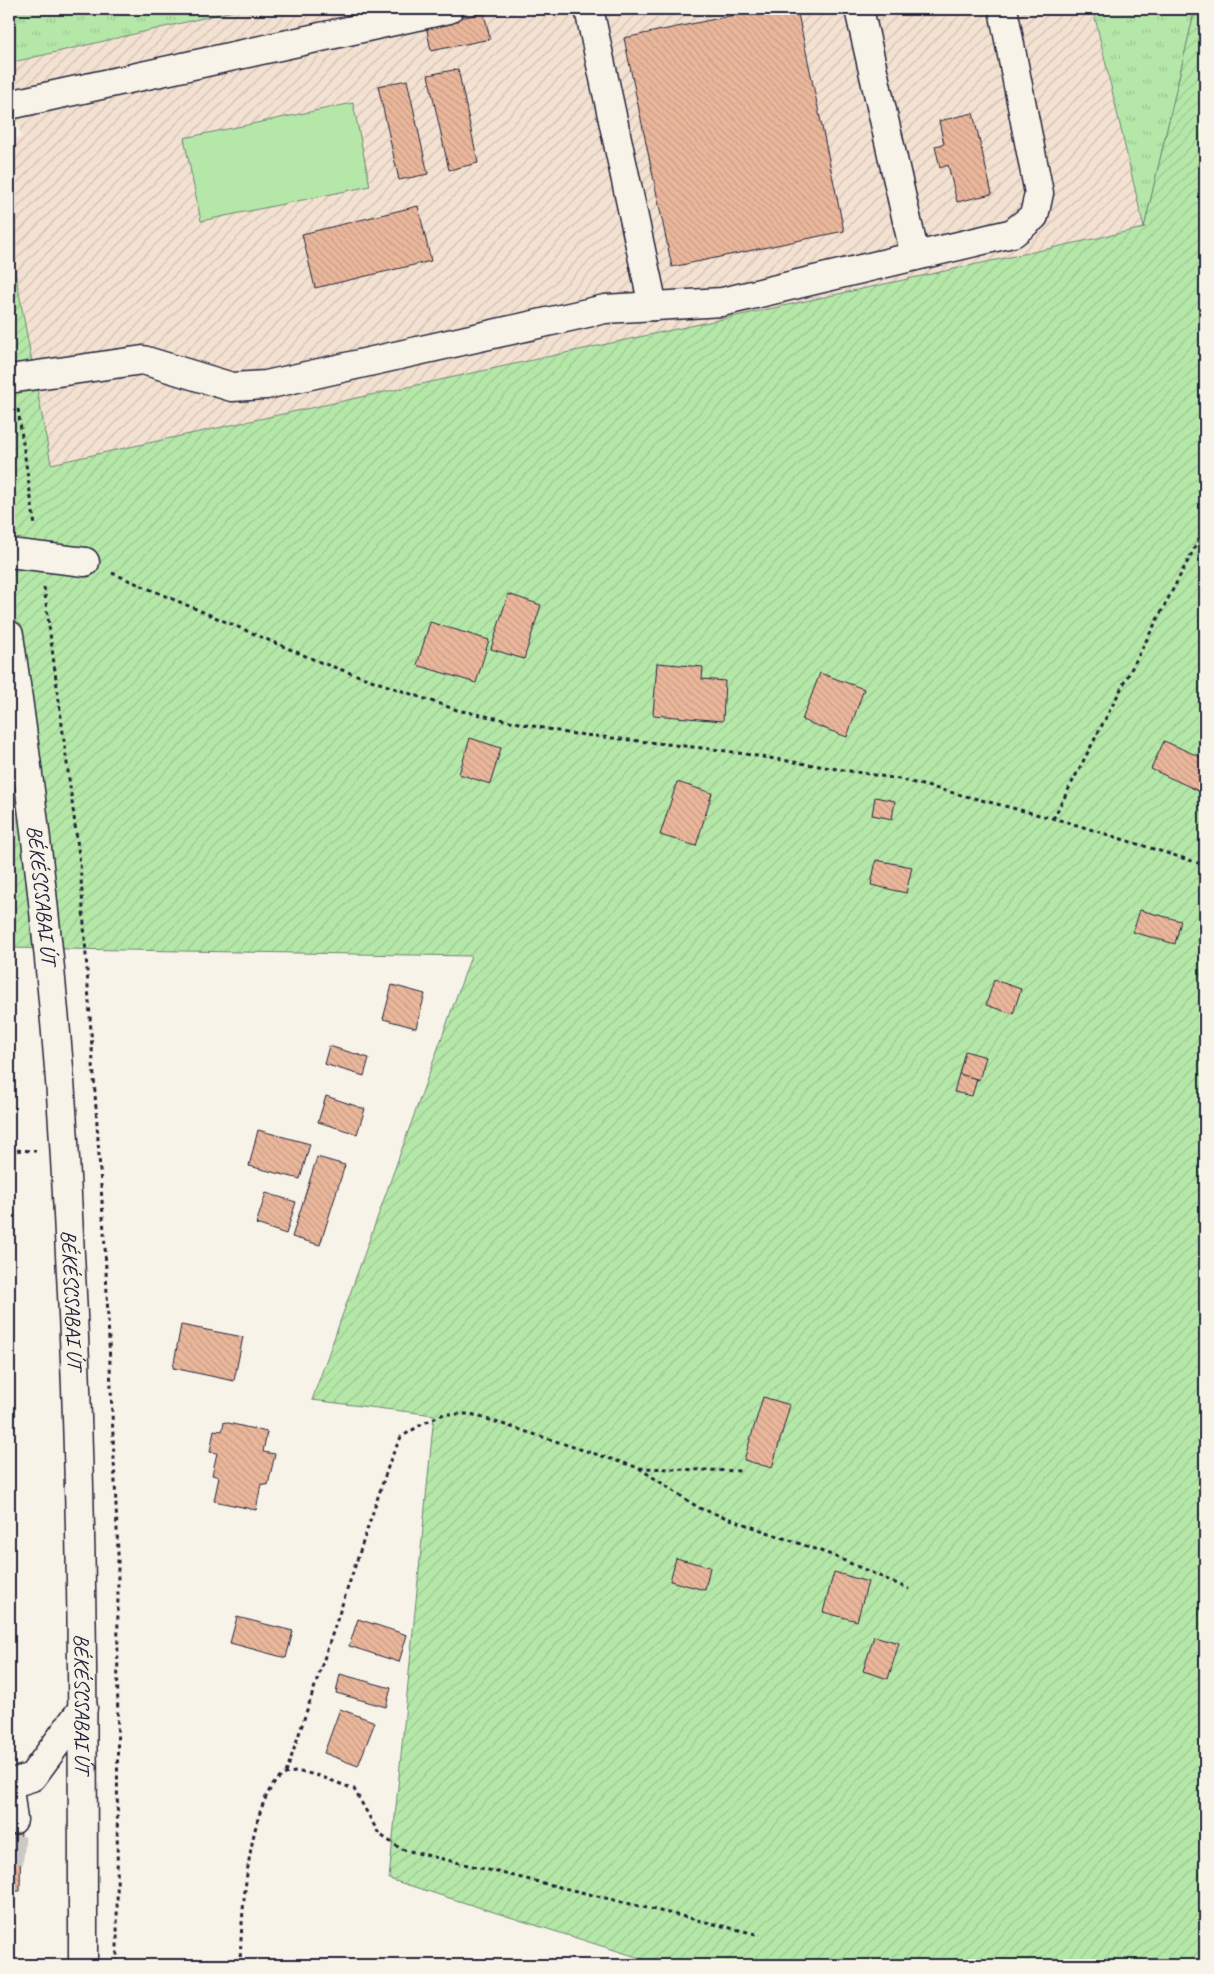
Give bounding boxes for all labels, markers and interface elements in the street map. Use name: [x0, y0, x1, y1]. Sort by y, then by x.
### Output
street label: BÉKÉSCSABAI ÚT: [21, 824, 63, 970]
street label: BÉKÉSCSABAI ÚT: [56, 1230, 88, 1374]
street label: BÉKÉSCSABAI ÚT: [69, 1634, 96, 1778]

